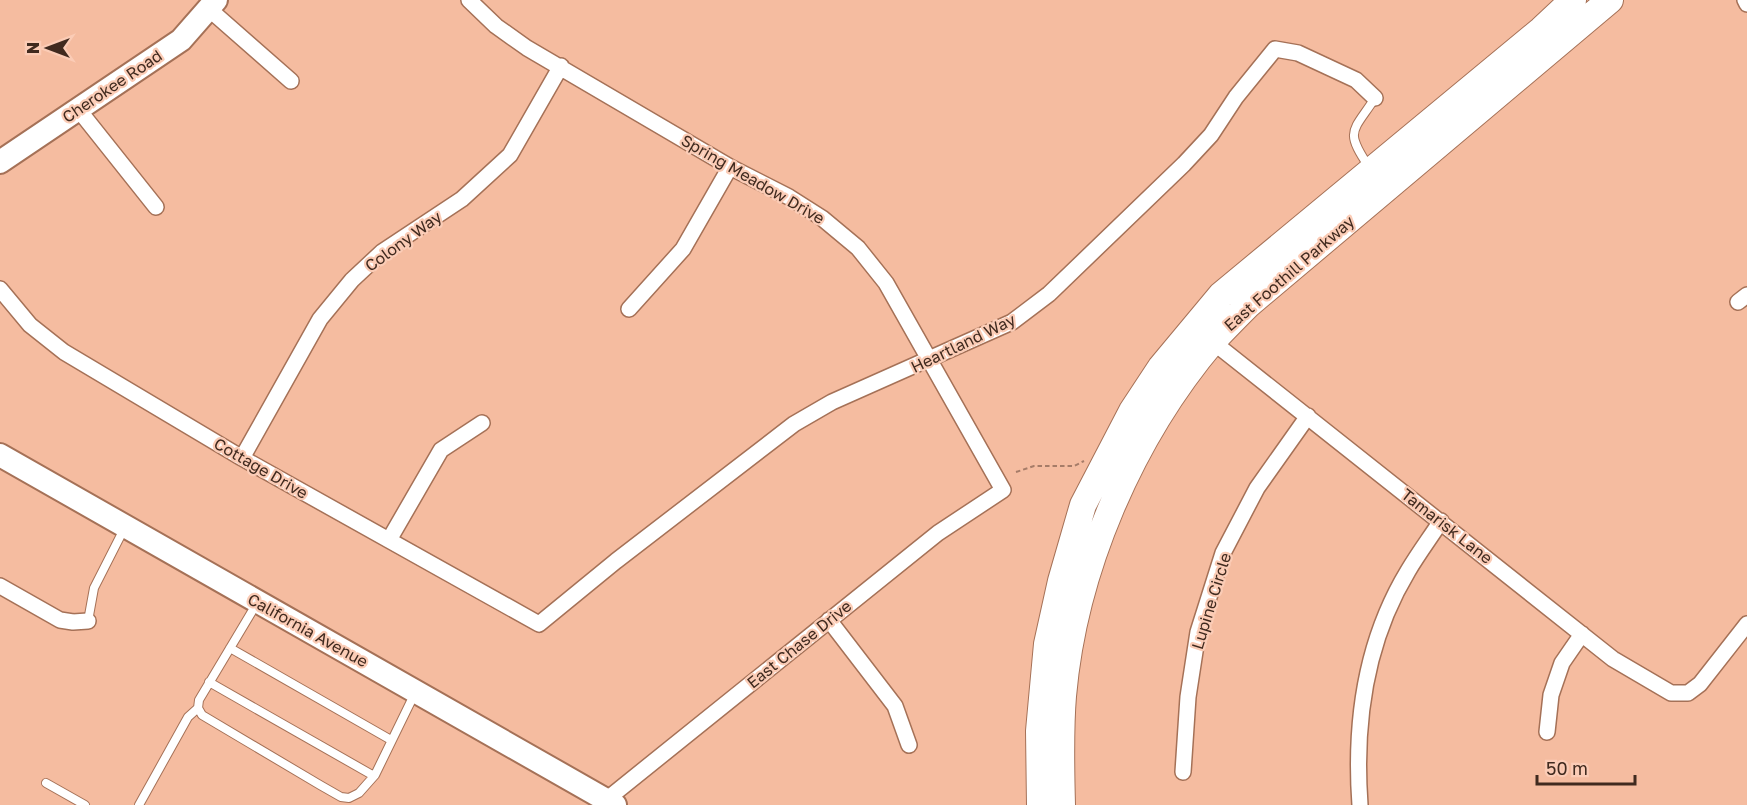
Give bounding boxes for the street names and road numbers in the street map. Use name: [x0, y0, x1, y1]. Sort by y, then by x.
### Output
street label: Cherokee Road: [58, 45, 166, 127]
street label: Spring Meadow Drive: [678, 130, 828, 228]
street label: Colony Way: [361, 206, 445, 276]
street label: East Foothill Parkway: [1220, 211, 1358, 335]
street label: Heartland Way: [908, 309, 1019, 377]
street label: Cottage Drive: [211, 433, 311, 503]
street label: Tamarisk Lane: [1397, 484, 1497, 568]
street label: Lupine Circle: [1187, 550, 1235, 652]
street label: California Avenue: [244, 589, 372, 671]
street label: East Chase Drive: [743, 596, 855, 692]

